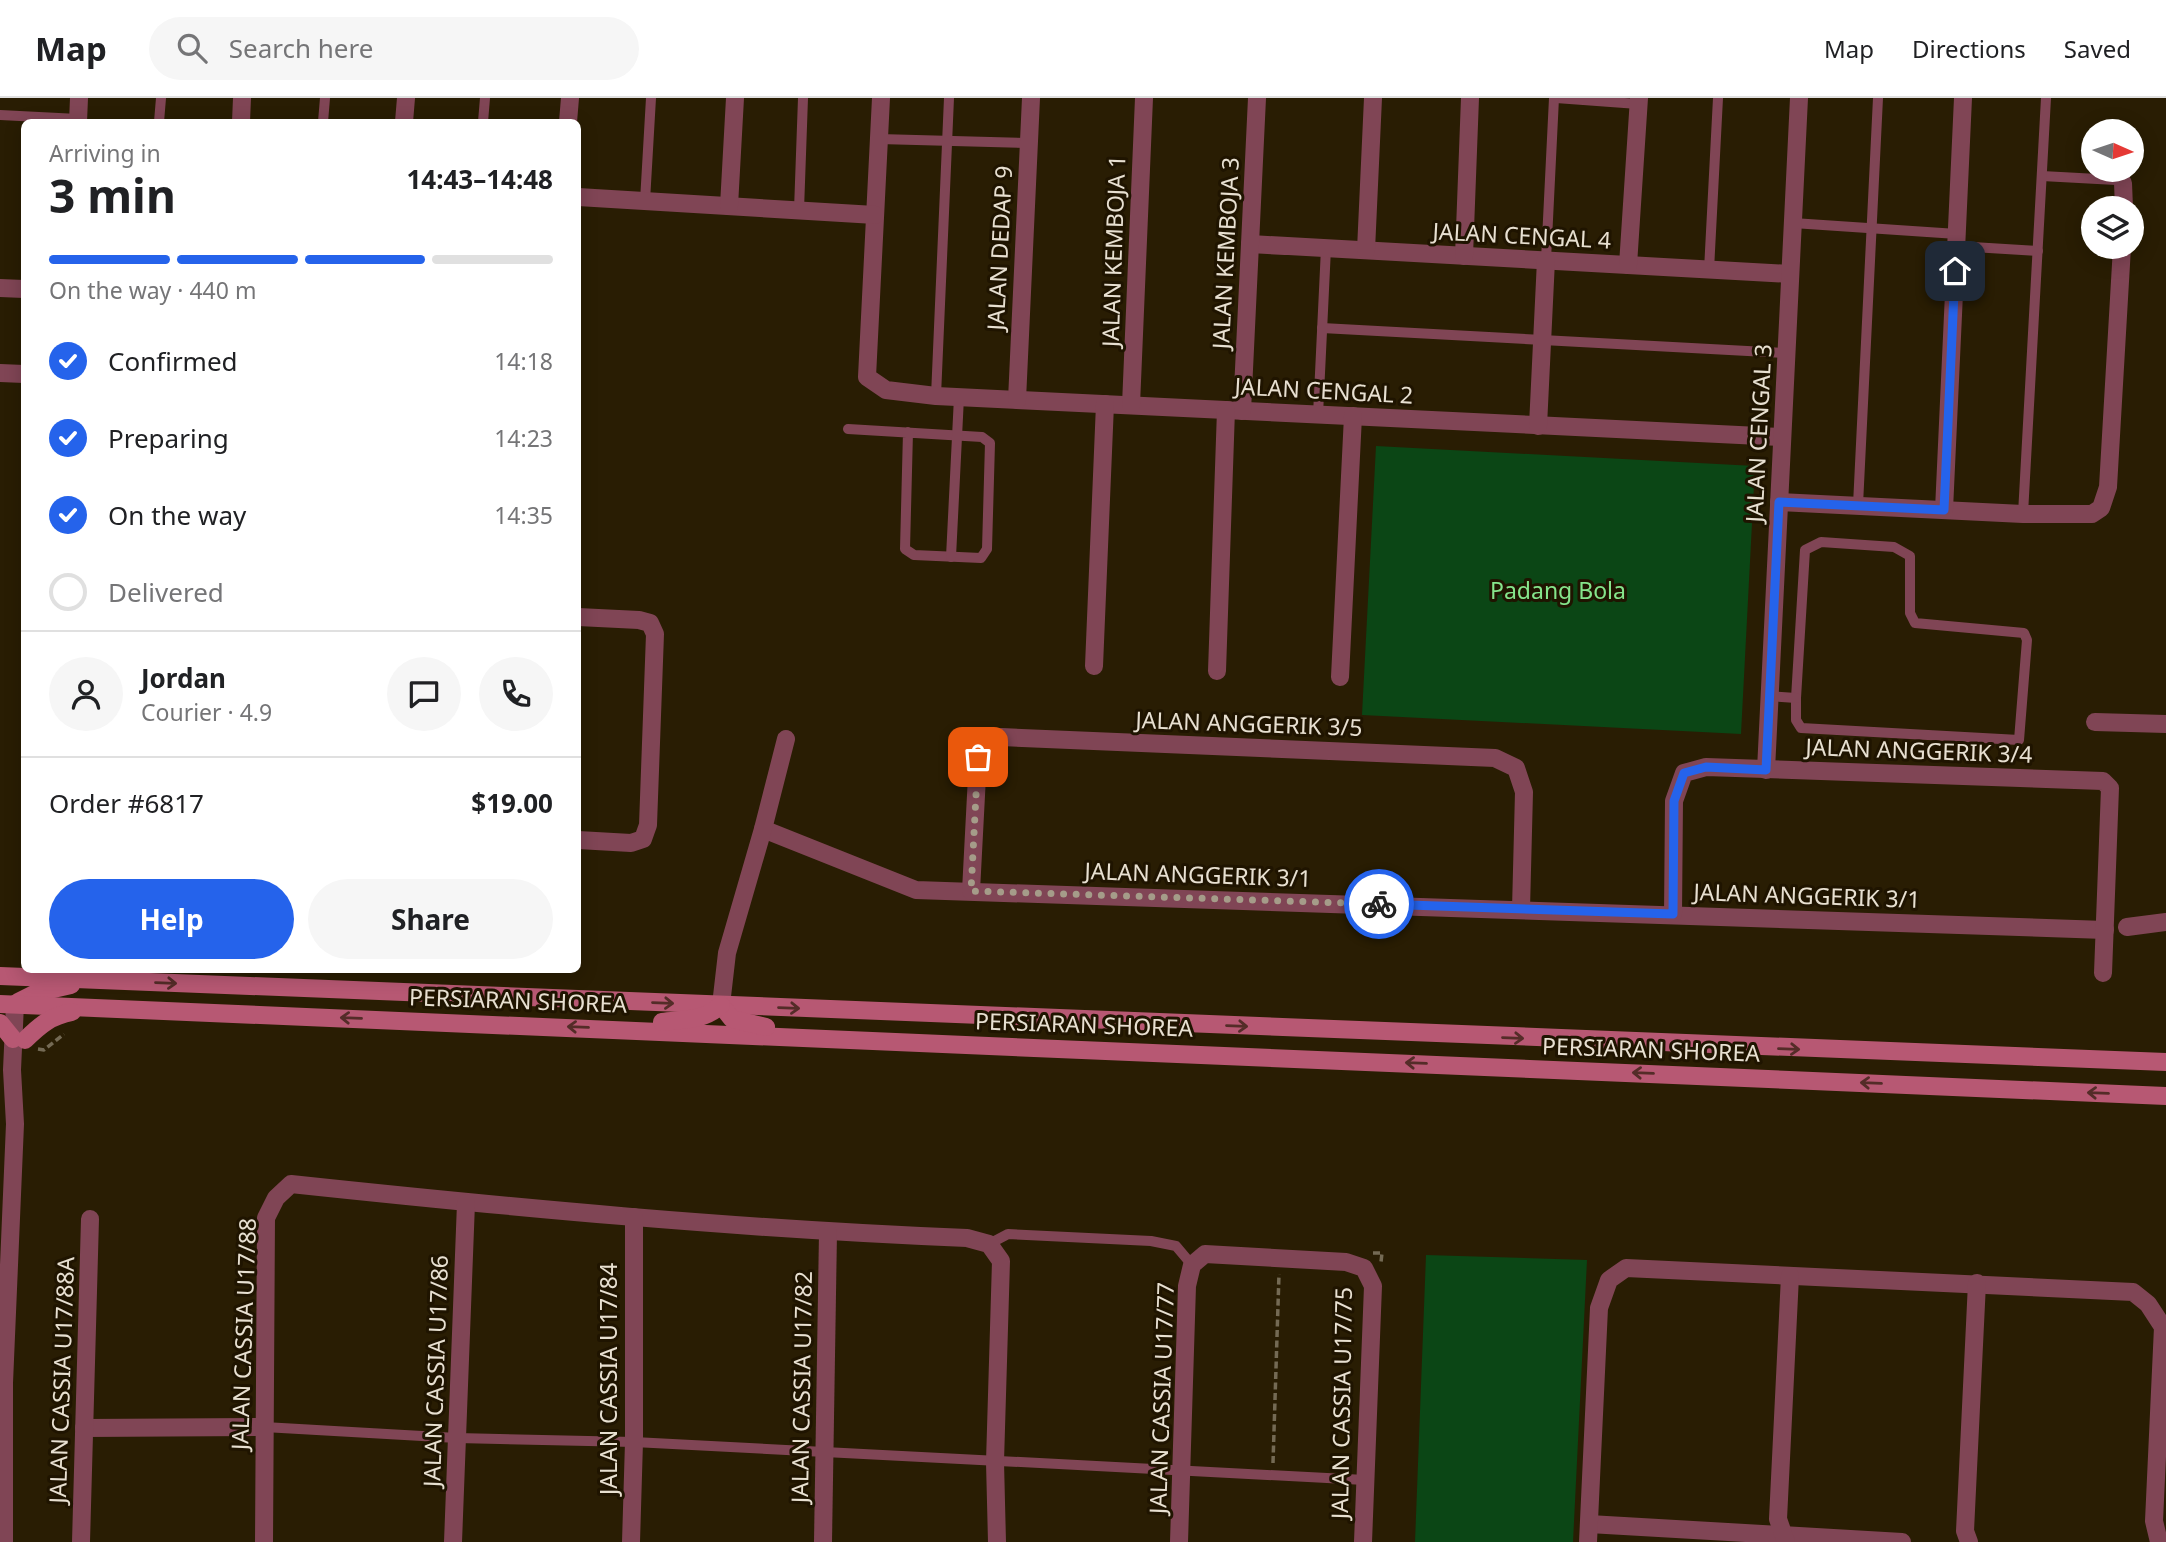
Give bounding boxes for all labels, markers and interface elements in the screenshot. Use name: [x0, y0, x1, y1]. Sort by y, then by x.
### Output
search box: [149, 17, 639, 80]
text: Map: [35, 26, 107, 71]
icon: search: [173, 29, 211, 67]
text: Search here: [229, 30, 373, 66]
text: Map: [1824, 32, 1874, 65]
text: Directions: [1912, 32, 2026, 65]
text: Saved: [2064, 32, 2131, 65]
north arrow: [2081, 119, 2144, 182]
map controls: [2081, 119, 2144, 259]
text: Arriving in: [49, 137, 161, 169]
street label: JALAN KEMBOJA 1: [1094, 154, 1132, 350]
street label: JALAN KEMBOJA 3: [1204, 156, 1246, 352]
text: 14:43–14:48: [406, 161, 553, 197]
text: 3 min: [49, 164, 176, 226]
street label: JALAN DEDAP 9: [979, 165, 1019, 333]
button: layers: [2081, 196, 2144, 259]
street label: JALAN CENGAL 4: [1430, 214, 1612, 256]
pin: [1925, 241, 1985, 301]
icon: home: [1936, 252, 1974, 290]
text: On the way · 440 m: [49, 274, 256, 306]
icon: check: [49, 342, 87, 380]
text: Confirmed: [108, 343, 238, 379]
street label: JALAN CENGAL 3: [1737, 343, 1779, 525]
text: 14:18: [494, 345, 553, 377]
street label: JALAN CENGAL 2: [1232, 369, 1414, 411]
icon: check: [49, 419, 87, 457]
text: Preparing: [108, 420, 229, 456]
text: 14:23: [494, 422, 553, 454]
icon: check: [49, 496, 87, 534]
text: On the way: [108, 497, 246, 533]
text: 14:35: [494, 499, 553, 531]
text: Delivered: [108, 574, 224, 610]
park label: Padang Bola: [1490, 574, 1626, 606]
button: person: [49, 657, 123, 731]
button: chat: [387, 657, 461, 731]
button: phone: [479, 657, 553, 731]
text: Jordan: [141, 660, 226, 696]
text: Courier · 4.9: [141, 696, 272, 728]
street label: JALAN ANGGERIK 3/5: [1133, 703, 1363, 743]
pin: [948, 727, 1008, 787]
street label: JALAN ANGGERIK 3/4: [1803, 730, 2033, 770]
icon: bag: [959, 738, 997, 776]
text: Order #6817: [49, 785, 204, 821]
text: $19.00: [471, 785, 553, 821]
street label: JALAN ANGGERIK 3/1: [1082, 854, 1312, 894]
courier: [1344, 869, 1414, 939]
street label: JALAN ANGGERIK 3/1: [1691, 875, 1921, 915]
button: Help: [49, 879, 294, 959]
button: Share: [308, 879, 553, 959]
icon: bike: [1360, 885, 1398, 923]
one-way arrow: [154, 976, 177, 989]
street label: PERSIARAN SHOREA: [408, 980, 628, 1020]
one-way arrow: [651, 996, 674, 1009]
one-way arrow: [777, 1001, 800, 1014]
street label: PERSIARAN SHOREA: [974, 1004, 1194, 1044]
one-way arrow: [339, 1012, 362, 1025]
one-way arrow: [1225, 1020, 1248, 1033]
one-way arrow: [567, 1021, 590, 1034]
street label: PERSIARAN SHOREA: [1541, 1029, 1761, 1069]
one-way arrow: [1501, 1032, 1524, 1045]
one-way arrow: [1777, 1042, 1800, 1055]
one-way arrow: [1405, 1057, 1428, 1070]
one-way arrow: [1632, 1067, 1655, 1080]
one-way arrow: [1859, 1076, 1882, 1089]
one-way arrow: [2087, 1086, 2110, 1099]
street label: JALAN CASSIA U17/88: [223, 1217, 263, 1453]
street label: JALAN CASSIA U17/86: [415, 1254, 455, 1490]
street label: JALAN CASSIA U17/88A: [41, 1256, 81, 1506]
street label: JALAN CASSIA U17/84: [592, 1263, 624, 1497]
street label: JALAN CASSIA U17/82: [783, 1271, 819, 1505]
street label: JALAN CASSIA U17/77: [1141, 1281, 1181, 1517]
street label: JALAN CASSIA U17/75: [1323, 1287, 1359, 1521]

